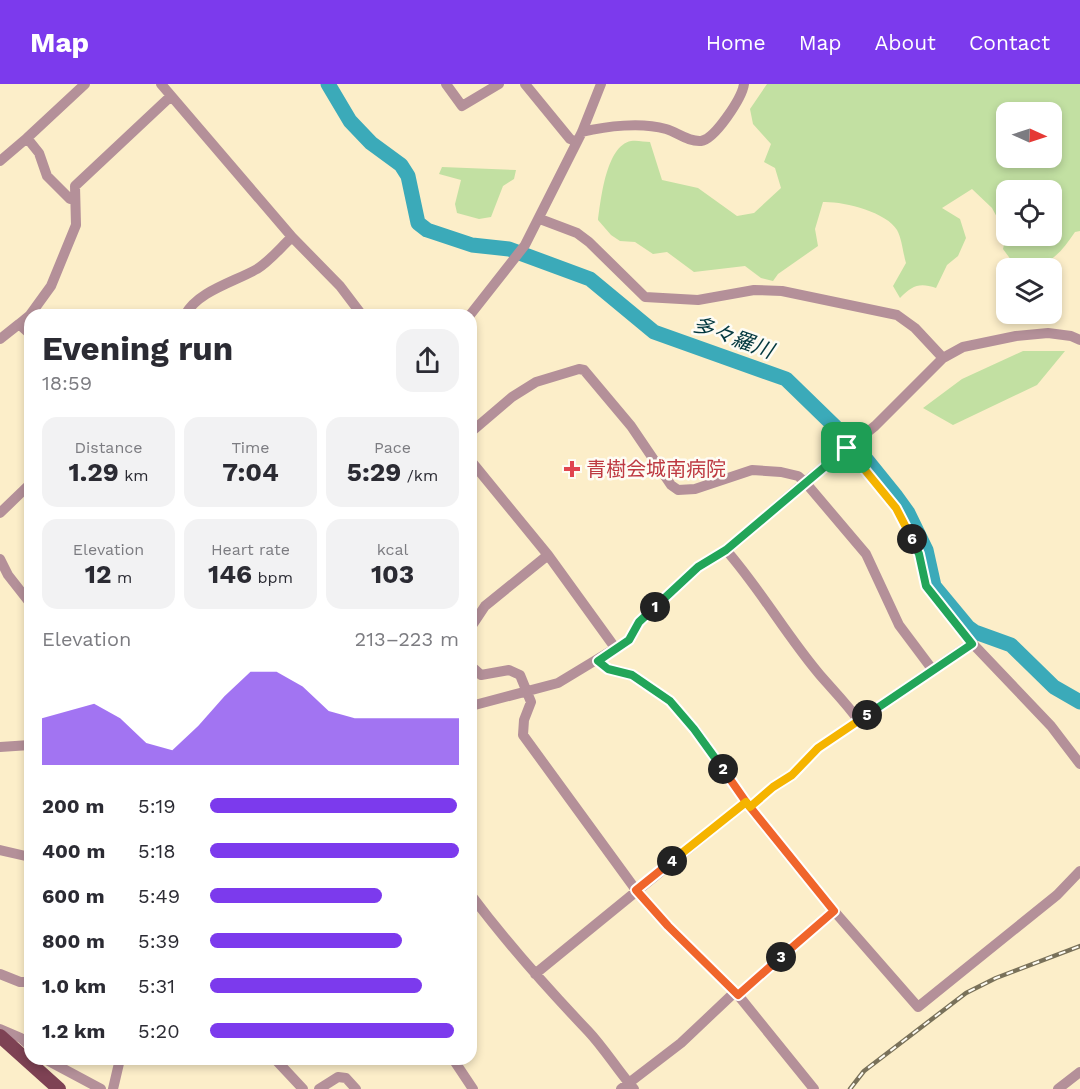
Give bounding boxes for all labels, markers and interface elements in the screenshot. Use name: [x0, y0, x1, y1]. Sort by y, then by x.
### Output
text: Map: [30, 26, 89, 59]
text: Home: [706, 30, 766, 55]
text: Map: [799, 30, 842, 55]
text: About: [875, 30, 936, 55]
text: Contact: [969, 30, 1050, 55]
north arrow: [996, 102, 1062, 168]
map controls: [996, 102, 1062, 324]
button: locate: [996, 180, 1062, 246]
button: layers: [996, 258, 1062, 324]
water label: 多々羅川: [689, 311, 779, 364]
text: Evening run: [42, 329, 233, 368]
button: share: [396, 329, 459, 392]
text: 18:59: [42, 371, 92, 395]
pin: [821, 422, 872, 473]
icon: arrive: [830, 431, 863, 464]
text: Distance: [74, 438, 143, 457]
text: Time: [231, 438, 270, 457]
text: Pace: [374, 438, 411, 457]
text: 1.29: [68, 457, 119, 487]
text: 7:04: [222, 457, 279, 487]
text: 5:29: [347, 457, 401, 487]
place label: 青樹会城南病院: [586, 457, 726, 481]
marker: 青樹会城南病院: [563, 460, 581, 478]
text: km: [119, 466, 149, 485]
text: /km: [401, 466, 438, 485]
pin: 6: [897, 524, 927, 554]
text: 6: [907, 529, 917, 548]
text: Elevation: [73, 540, 144, 559]
text: Heart rate: [211, 540, 290, 559]
text: kcal: [377, 540, 408, 559]
text: 12: [85, 559, 111, 589]
text: 146: [208, 559, 252, 589]
text: 103: [371, 559, 414, 589]
text: m: [111, 568, 132, 587]
text: bpm: [252, 568, 293, 587]
pin: 1: [640, 592, 670, 622]
text: 1: [652, 597, 658, 616]
text: Elevation: [42, 627, 131, 651]
text: 213–223 m: [355, 627, 459, 651]
pin: 5: [852, 700, 882, 730]
text: 5: [862, 705, 872, 724]
pin: 2: [708, 754, 738, 784]
text: 2: [718, 759, 728, 778]
text: 200 m: [42, 794, 104, 818]
text: 5:19: [138, 794, 176, 818]
text: 400 m: [42, 839, 105, 863]
text: 5:18: [138, 839, 176, 863]
pin: 4: [657, 846, 687, 876]
text: 4: [667, 851, 677, 870]
text: 600 m: [42, 884, 105, 908]
text: 5:49: [138, 884, 180, 908]
text: 800 m: [42, 929, 105, 953]
text: 5:39: [138, 929, 180, 953]
pin: 3: [766, 942, 796, 972]
text: 3: [776, 947, 786, 966]
text: 1.0 km: [42, 974, 106, 998]
text: 5:31: [138, 974, 175, 998]
text: 1.2 km: [42, 1019, 105, 1043]
text: 5:20: [138, 1019, 180, 1043]

